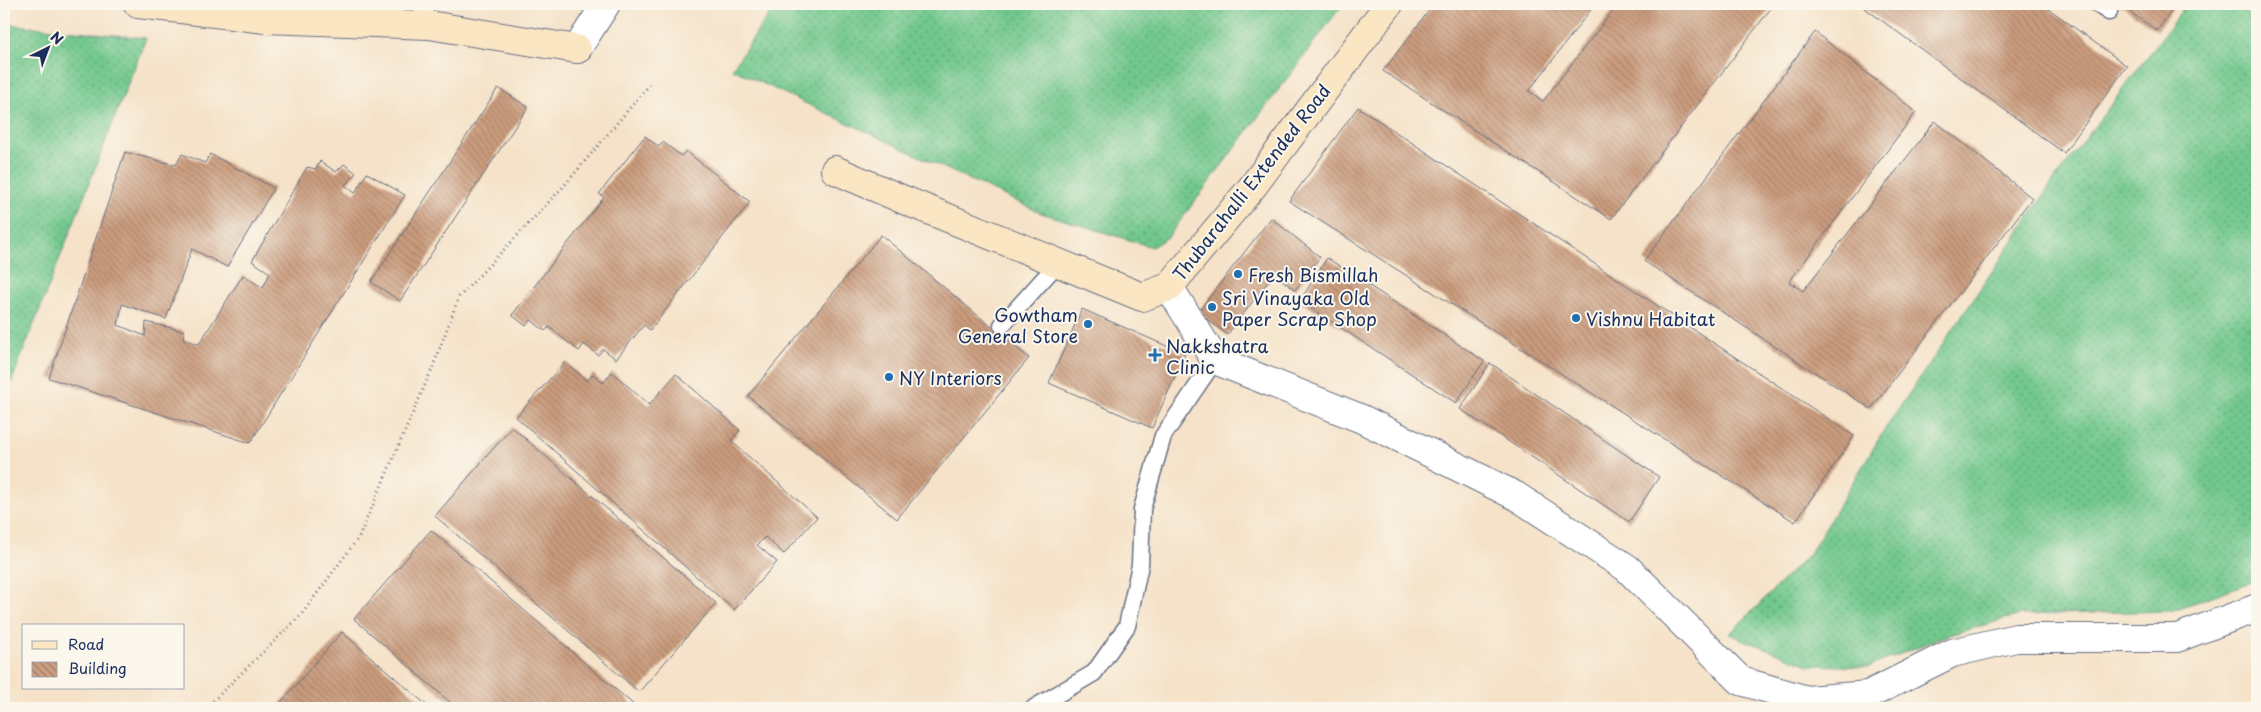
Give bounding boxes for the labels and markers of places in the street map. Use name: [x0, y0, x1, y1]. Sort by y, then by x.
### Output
place label: Fresh Bismillah: [1248, 261, 1378, 288]
marker: Fresh Bismillah: [1232, 268, 1244, 280]
place label: Sri Vinayaka Old Paper Scrap Shop: [1222, 284, 1377, 332]
place label: Gowtham General Store: [958, 301, 1078, 349]
marker: Sri Vinayaka Old Paper Scrap Shop: [1206, 301, 1218, 313]
place label: Vishnu Habitat: [1586, 305, 1716, 332]
marker: Vishnu Habitat: [1570, 312, 1582, 324]
marker: Gowtham General Store: [1082, 318, 1094, 330]
place label: Nakkshatra Clinic: [1166, 332, 1269, 380]
marker: Nakkshatra Clinic: [1148, 348, 1162, 362]
place label: NY Interiors: [899, 364, 1002, 391]
marker: NY Interiors: [883, 371, 895, 383]

